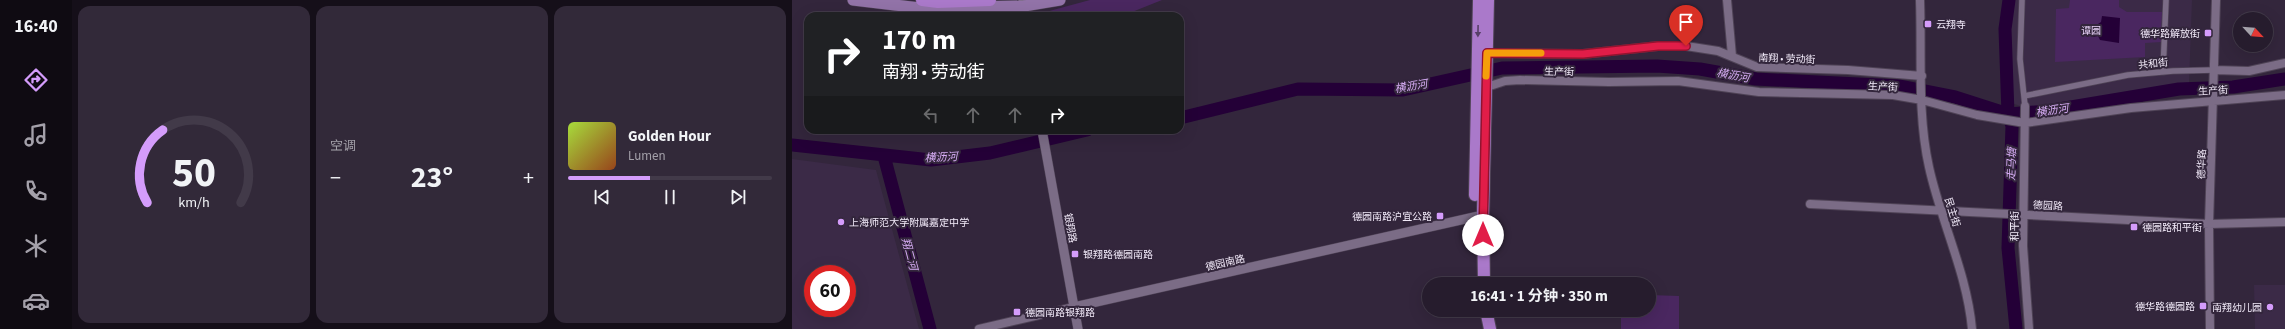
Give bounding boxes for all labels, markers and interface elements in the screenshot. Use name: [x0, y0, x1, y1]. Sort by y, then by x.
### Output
pin: [1669, 5, 1703, 46]
icon: arrive: [1675, 11, 1697, 33]
north arrow: [2233, 12, 2273, 52]
map controls: [2233, 12, 2273, 52]
text: 16:40: [14, 14, 58, 39]
place label: 云翔寺: [1936, 18, 1966, 32]
marker: 云翔寺: [1923, 19, 1933, 29]
text: 170 m: [882, 20, 956, 60]
park label: 谭园: [2081, 24, 2101, 38]
one-way arrow: [1475, 25, 1481, 38]
place label: 德华路解放街: [2140, 27, 2200, 41]
icon: right: [816, 28, 868, 80]
marker: 德华路解放街: [2203, 28, 2213, 38]
street label: 南翔 • 劳动街: [1758, 51, 1816, 67]
street label: 共和街: [2137, 55, 2169, 73]
text: 南翔 • 劳动街: [882, 60, 985, 85]
street label: 生产街: [1544, 65, 1574, 79]
water label: 横沥河: [1715, 65, 1752, 86]
icon: directions: [22, 66, 50, 94]
water label: 横沥河: [1394, 76, 1431, 96]
street label: 生产街: [1868, 79, 1898, 95]
street label: 生产街: [2198, 83, 2228, 99]
water label: 横沥河: [2035, 100, 2071, 120]
icon: left: [920, 104, 942, 126]
icon: ahead: [962, 104, 984, 126]
icon: ahead: [1004, 104, 1026, 126]
icon: right: [1046, 104, 1068, 126]
icon: music: [22, 121, 50, 149]
text: Golden Hour: [628, 126, 711, 147]
text: 空调: [330, 137, 356, 155]
text: 50: [172, 142, 216, 202]
water label: 走马塘: [2003, 145, 2020, 181]
text: Lumen: [628, 147, 666, 165]
water label: 横沥河: [924, 149, 960, 166]
street label: 德华路: [2194, 149, 2210, 179]
text: 23°: [411, 156, 453, 199]
text: −: [330, 162, 341, 194]
text: +: [523, 162, 534, 194]
icon: phone: [22, 177, 50, 205]
icon: previous: [591, 186, 613, 208]
icon: pause: [659, 186, 681, 208]
icon: next: [727, 186, 749, 208]
text: km/h: [178, 191, 210, 212]
street label: 民主街: [1941, 196, 1963, 229]
street label: 德园路: [2033, 198, 2063, 214]
place label: 德园南路沪宜公路: [1352, 210, 1432, 224]
marker: 德园南路沪宜公路: [1435, 211, 1445, 221]
street label: 和平街: [2008, 211, 2022, 241]
street label: 银翔路: [1061, 212, 1080, 244]
position arrow: [1462, 214, 1504, 256]
place label: 上海师范大学附属嘉定中学: [849, 216, 969, 230]
marker: 上海师范大学附属嘉定中学: [836, 217, 846, 227]
place label: 德园路和平街: [2142, 221, 2202, 235]
marker: 德园路和平街: [2129, 222, 2139, 232]
icon: climate: [22, 232, 50, 260]
water label: 翔二河: [898, 236, 922, 274]
place label: 银翔路德园南路: [1083, 248, 1153, 262]
marker: 银翔路德园南路: [1070, 249, 1080, 259]
street label: 德园南路: [1204, 252, 1246, 274]
speed limit sign: 60: [804, 265, 856, 317]
text: 16:41 · 1 分钟 · 350 m: [1470, 286, 1608, 307]
icon: car: [22, 287, 50, 315]
place label: 德华路德园路: [2135, 300, 2195, 314]
marker: 德华路德园路: [2198, 301, 2208, 311]
place label: 南翔幼儿园: [2212, 301, 2262, 315]
marker: 南翔幼儿园: [2265, 302, 2275, 312]
place label: 德园南路银翔路: [1025, 306, 1095, 320]
marker: 德园南路银翔路: [1012, 307, 1022, 317]

